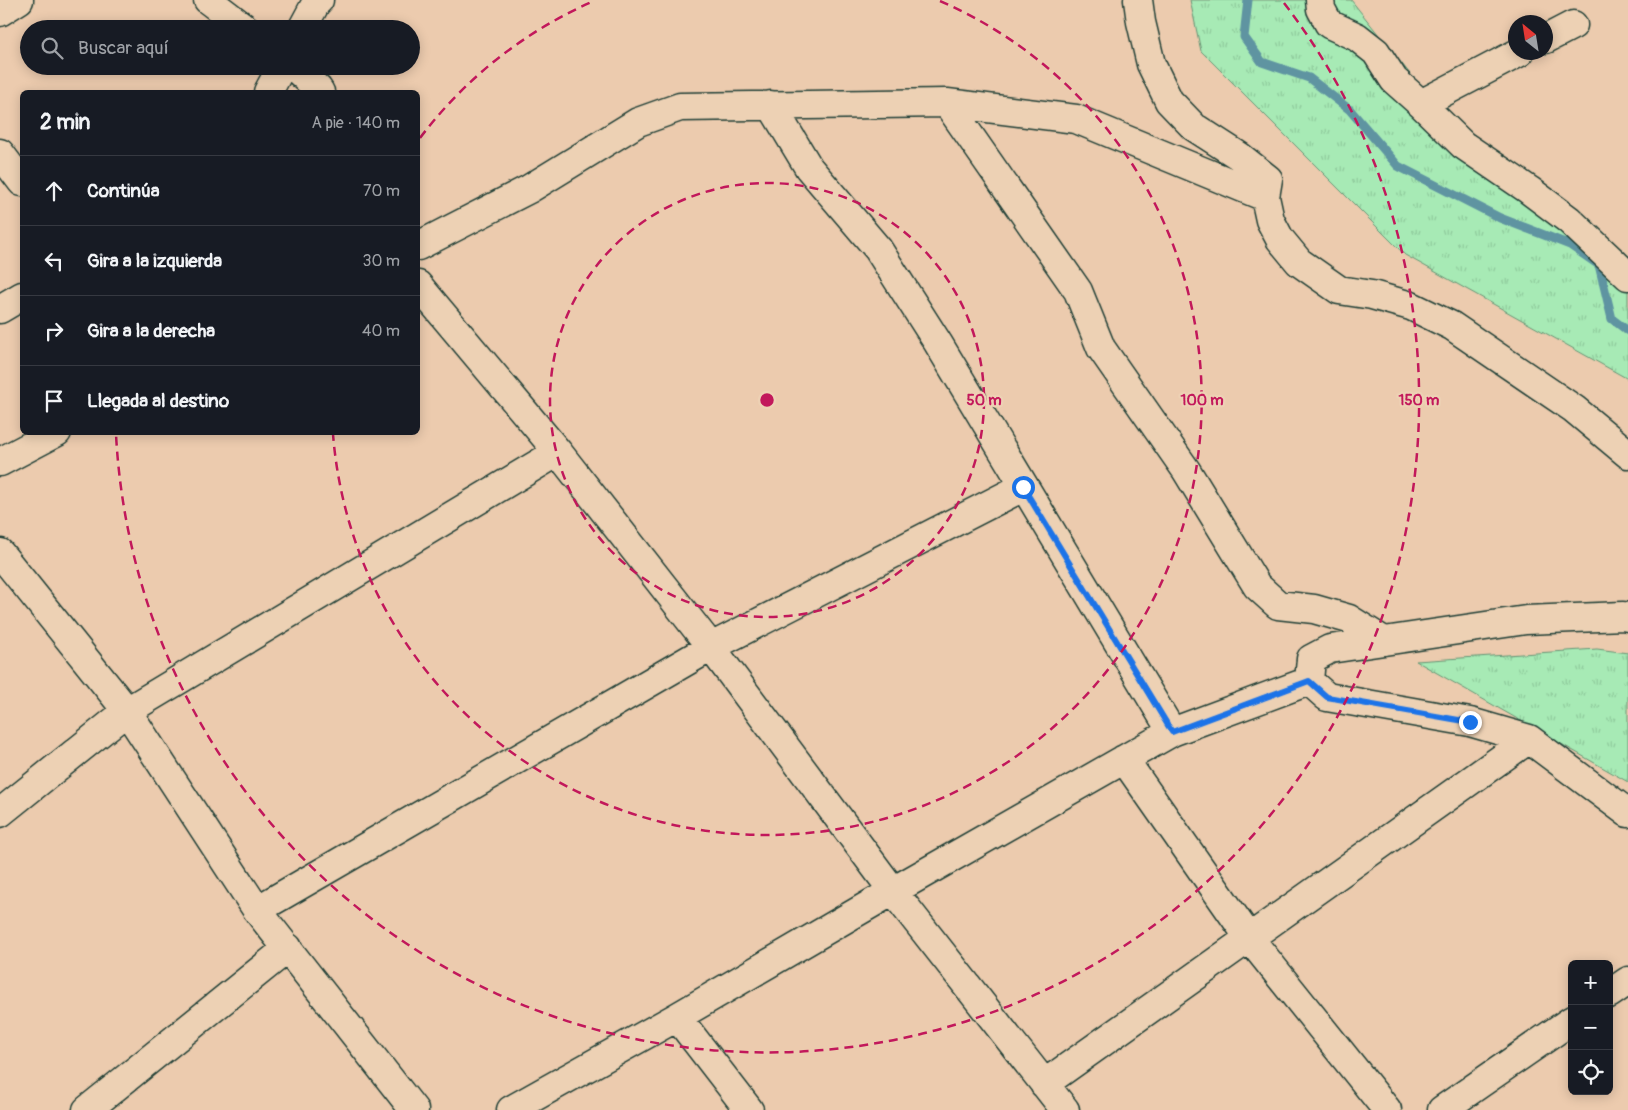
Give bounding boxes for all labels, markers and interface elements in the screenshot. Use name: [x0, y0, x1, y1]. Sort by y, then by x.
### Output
north arrow: [1508, 15, 1553, 60]
search box: [20, 20, 420, 75]
icon: search: [38, 34, 66, 62]
text: Buscar aquí: [78, 36, 169, 60]
text: 2 min: [40, 109, 90, 136]
text: A pie · 140 m: [312, 113, 400, 133]
icon: ahead: [40, 177, 68, 205]
text: Continúa: [87, 179, 160, 203]
text: 70 m: [363, 181, 400, 201]
icon: left: [40, 247, 68, 275]
text: Gira a la izquierda: [87, 249, 222, 273]
text: 30 m: [362, 251, 400, 271]
icon: right: [40, 317, 68, 345]
text: Gira a la derecha: [87, 319, 215, 343]
text: 40 m: [362, 321, 400, 341]
icon: arrive: [40, 387, 68, 415]
text: Llegada al destino: [87, 389, 229, 413]
centre of rings: [758, 391, 776, 409]
text: 50 m: [967, 391, 1001, 410]
text: 100 m: [1181, 391, 1223, 410]
text: 150 m: [1399, 391, 1439, 410]
route start: [1012, 476, 1035, 499]
route end: [1459, 711, 1482, 734]
map controls: [1568, 960, 1613, 1095]
button: +: [1568, 960, 1613, 1005]
button: −: [1568, 1005, 1613, 1050]
button: locate: [1568, 1050, 1613, 1095]

